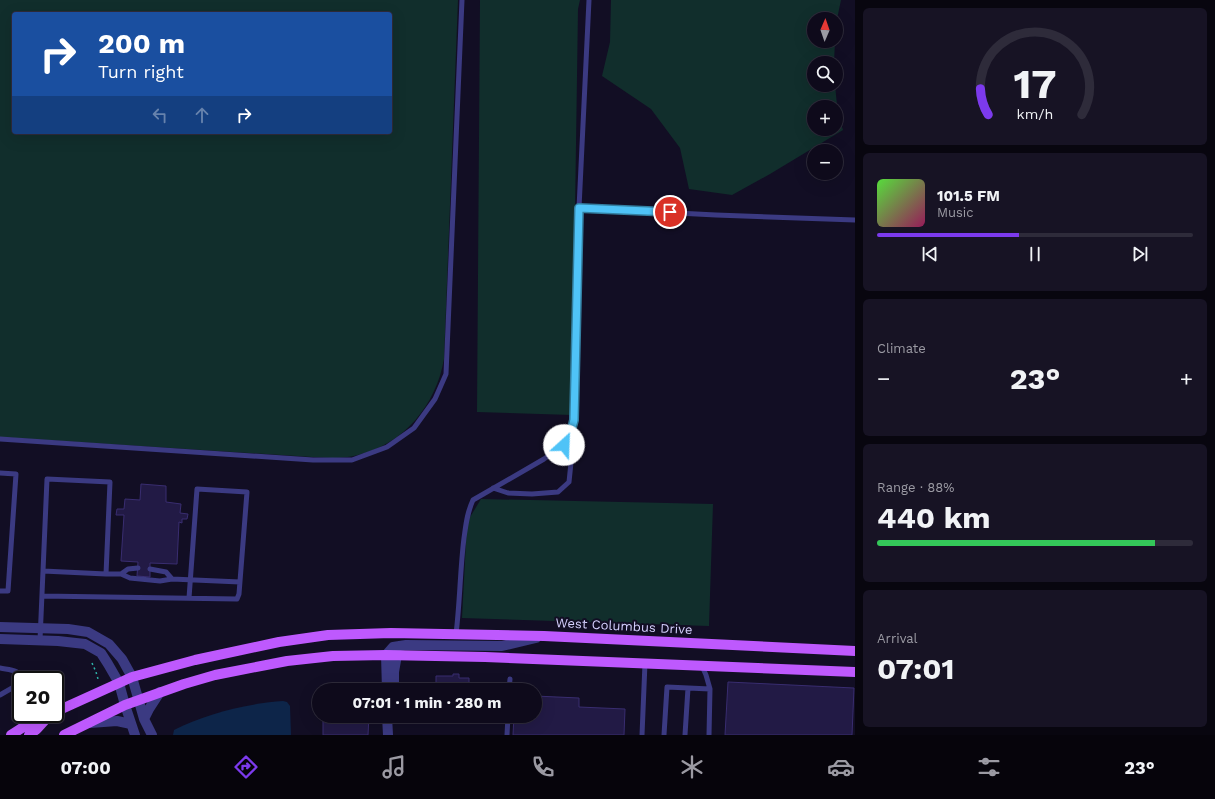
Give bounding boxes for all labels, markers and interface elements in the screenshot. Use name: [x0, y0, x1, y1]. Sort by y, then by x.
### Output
north arrow: [807, 12, 843, 48]
map controls: [807, 12, 843, 180]
text: 200 m: [98, 27, 185, 60]
icon: right: [32, 28, 84, 80]
button: search: [807, 56, 843, 92]
text: 17: [1013, 59, 1057, 108]
text: Turn right: [98, 61, 184, 82]
button: +: [807, 100, 843, 136]
icon: left: [149, 104, 171, 126]
icon: ahead: [191, 104, 213, 126]
icon: right: [233, 104, 255, 126]
text: km/h: [1017, 105, 1053, 121]
button: −: [807, 144, 843, 180]
text: 101.5 FM: [937, 187, 1000, 205]
pin: [653, 195, 687, 229]
icon: arrive: [659, 201, 681, 223]
text: Music: [937, 205, 974, 220]
icon: previous: [919, 243, 941, 265]
icon: pause: [1024, 243, 1046, 265]
icon: next: [1129, 243, 1151, 265]
text: Climate: [877, 341, 926, 356]
text: 23°: [1010, 361, 1060, 396]
text: −: [877, 366, 890, 391]
text: +: [1180, 366, 1193, 391]
position arrow: [543, 424, 585, 466]
text: Range · 88%: [877, 480, 954, 495]
text: 440 km: [877, 500, 991, 535]
street label: West Columbus Drive: [555, 615, 693, 637]
text: Arrival: [877, 631, 918, 646]
text: 07:01: [877, 651, 955, 686]
speed limit sign: 20: [12, 671, 64, 723]
text: 07:01 · 1 min · 280 m: [353, 694, 501, 712]
icon: directions: [232, 753, 260, 781]
icon: music: [380, 753, 408, 781]
icon: phone: [529, 753, 557, 781]
icon: climate: [678, 753, 706, 781]
icon: car: [827, 753, 855, 781]
icon: filters: [975, 753, 1003, 781]
text: 07:00: [60, 757, 111, 778]
text: 23°: [1124, 757, 1155, 778]

